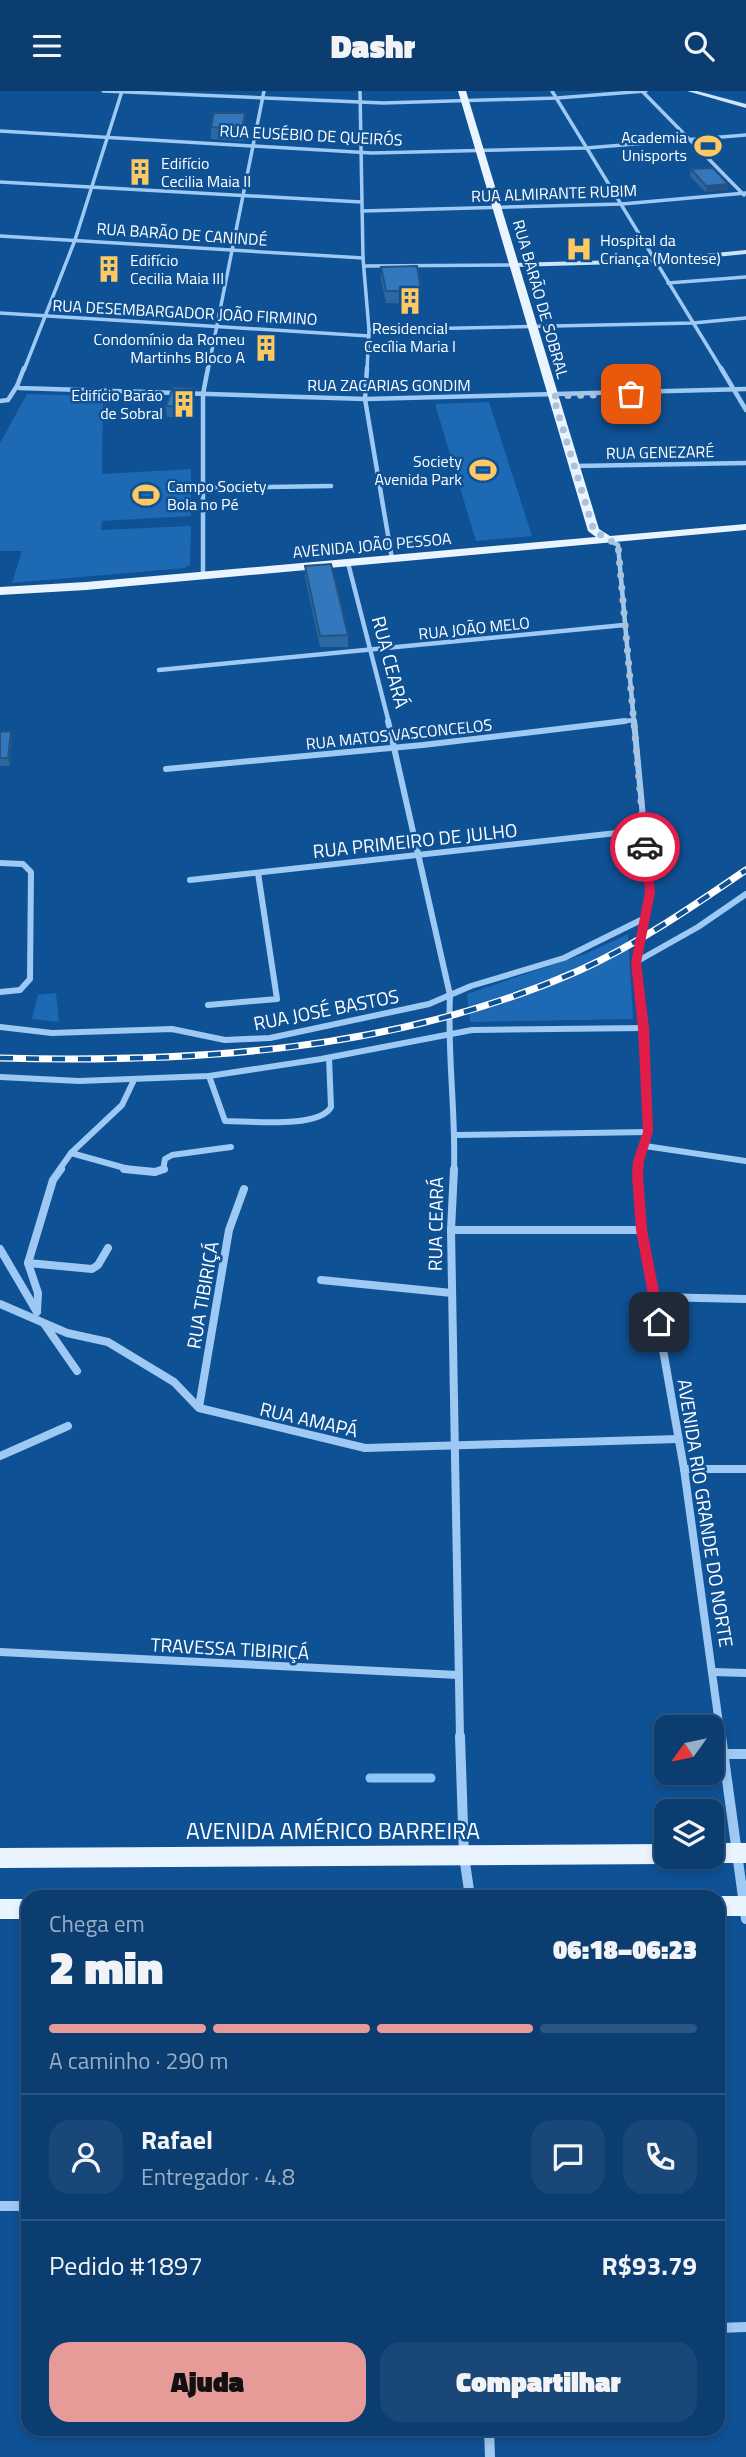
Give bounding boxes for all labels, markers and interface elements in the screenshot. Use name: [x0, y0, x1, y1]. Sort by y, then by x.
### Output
text: Dashr: [331, 22, 415, 70]
icon: menu: [28, 27, 66, 65]
icon: search: [680, 27, 718, 65]
street label: RUA EUSÉBIO DE QUEIRÓS: [219, 118, 403, 152]
place label: Academia Unisports: [621, 125, 687, 167]
sports icon: Academia Unisports: [693, 131, 723, 161]
place label: Edifício Cecilia Maia II: [161, 151, 251, 193]
building icon: Edifício Cecilia Maia II: [125, 157, 155, 187]
street label: RUA ALMIRANTE RUBIM: [471, 178, 637, 208]
street label: RUA BARÃO DE CANINDÉ: [96, 216, 268, 252]
street label: RUA BARÃO DE SOBRAL: [507, 217, 575, 382]
place label: Hospital da Criança (Montese): [600, 228, 721, 270]
hospital icon: Hospital da Criança (Montese): [564, 234, 594, 264]
place label: Edifício Cecilia Maia III: [130, 248, 224, 290]
building icon: Edifício Cecilia Maia III: [94, 254, 124, 284]
building icon: Residencial Cecília Maria I: [395, 286, 425, 316]
street label: RUA DESEMBARGADOR JOÃO FIRMINO: [52, 293, 318, 331]
place label: Residencial Cecília Maria I: [364, 316, 456, 358]
place label: Condomínio da Romeu Martinhs Bloco A: [93, 327, 245, 369]
building icon: Condomínio da Romeu Martinhs Bloco A: [251, 333, 281, 363]
pin: [601, 364, 661, 424]
street label: RUA ZACARIAS GONDIM: [307, 373, 471, 397]
icon: bag: [612, 375, 650, 413]
place label: Edifício Barão de Sobral: [71, 383, 163, 425]
building icon: Edifício Barão de Sobral: [169, 389, 199, 419]
street label: RUA GENEZARÉ: [606, 439, 714, 465]
place label: Society Avenida Park: [374, 449, 462, 491]
sports icon: Society Avenida Park: [468, 455, 498, 485]
place label: Campo Society Bola no Pé: [167, 474, 267, 516]
sports icon: Campo Society Bola no Pé: [131, 480, 161, 510]
street label: AVENIDA JOÃO PESSOA: [292, 526, 453, 564]
street label: RUA JOÃO MELO: [417, 610, 531, 646]
street label: RUA CEARÁ: [365, 613, 417, 711]
street label: RUA MATOS VASCONCELOS: [305, 712, 493, 756]
courier: [610, 812, 680, 882]
street label: RUA PRIMEIRO DE JULHO: [311, 815, 519, 865]
icon: car: [626, 828, 664, 866]
street label: RUA JOSÉ BASTOS: [251, 981, 401, 1037]
street label: RUA CEARÁ: [420, 1177, 450, 1271]
street label: RUA TIBIRIÇÁ: [178, 1239, 226, 1351]
pin: [629, 1292, 689, 1352]
icon: home: [640, 1303, 678, 1341]
street label: AVENIDA RIO GRANDE DO NORTE: [670, 1377, 742, 1649]
street label: RUA AMAPÁ: [257, 1394, 361, 1444]
street label: TRAVESSA TIBIRIÇÁ: [150, 1629, 310, 1667]
north arrow: [654, 1715, 724, 1785]
map controls: [654, 1715, 724, 1869]
button: layers: [654, 1799, 724, 1869]
street label: AVENIDA AMÉRICO BARREIRA: [186, 1813, 480, 1848]
text: Chega em: [49, 1906, 145, 1941]
text: 06:18–06:23: [553, 1930, 697, 1969]
text: 2 min: [49, 1932, 163, 2002]
text: A caminho · 290 m: [49, 2043, 228, 2078]
button: person: [49, 2120, 123, 2194]
text: Rafael: [141, 2120, 213, 2159]
button: chat: [531, 2120, 605, 2194]
button: phone: [623, 2120, 697, 2194]
text: Entregador · 4.8: [141, 2159, 295, 2194]
text: Pedido #1897: [49, 2246, 203, 2285]
text: R$93.79: [601, 2246, 697, 2285]
button: Ajuda: [49, 2342, 366, 2422]
button: Compartilhar: [380, 2342, 697, 2422]

